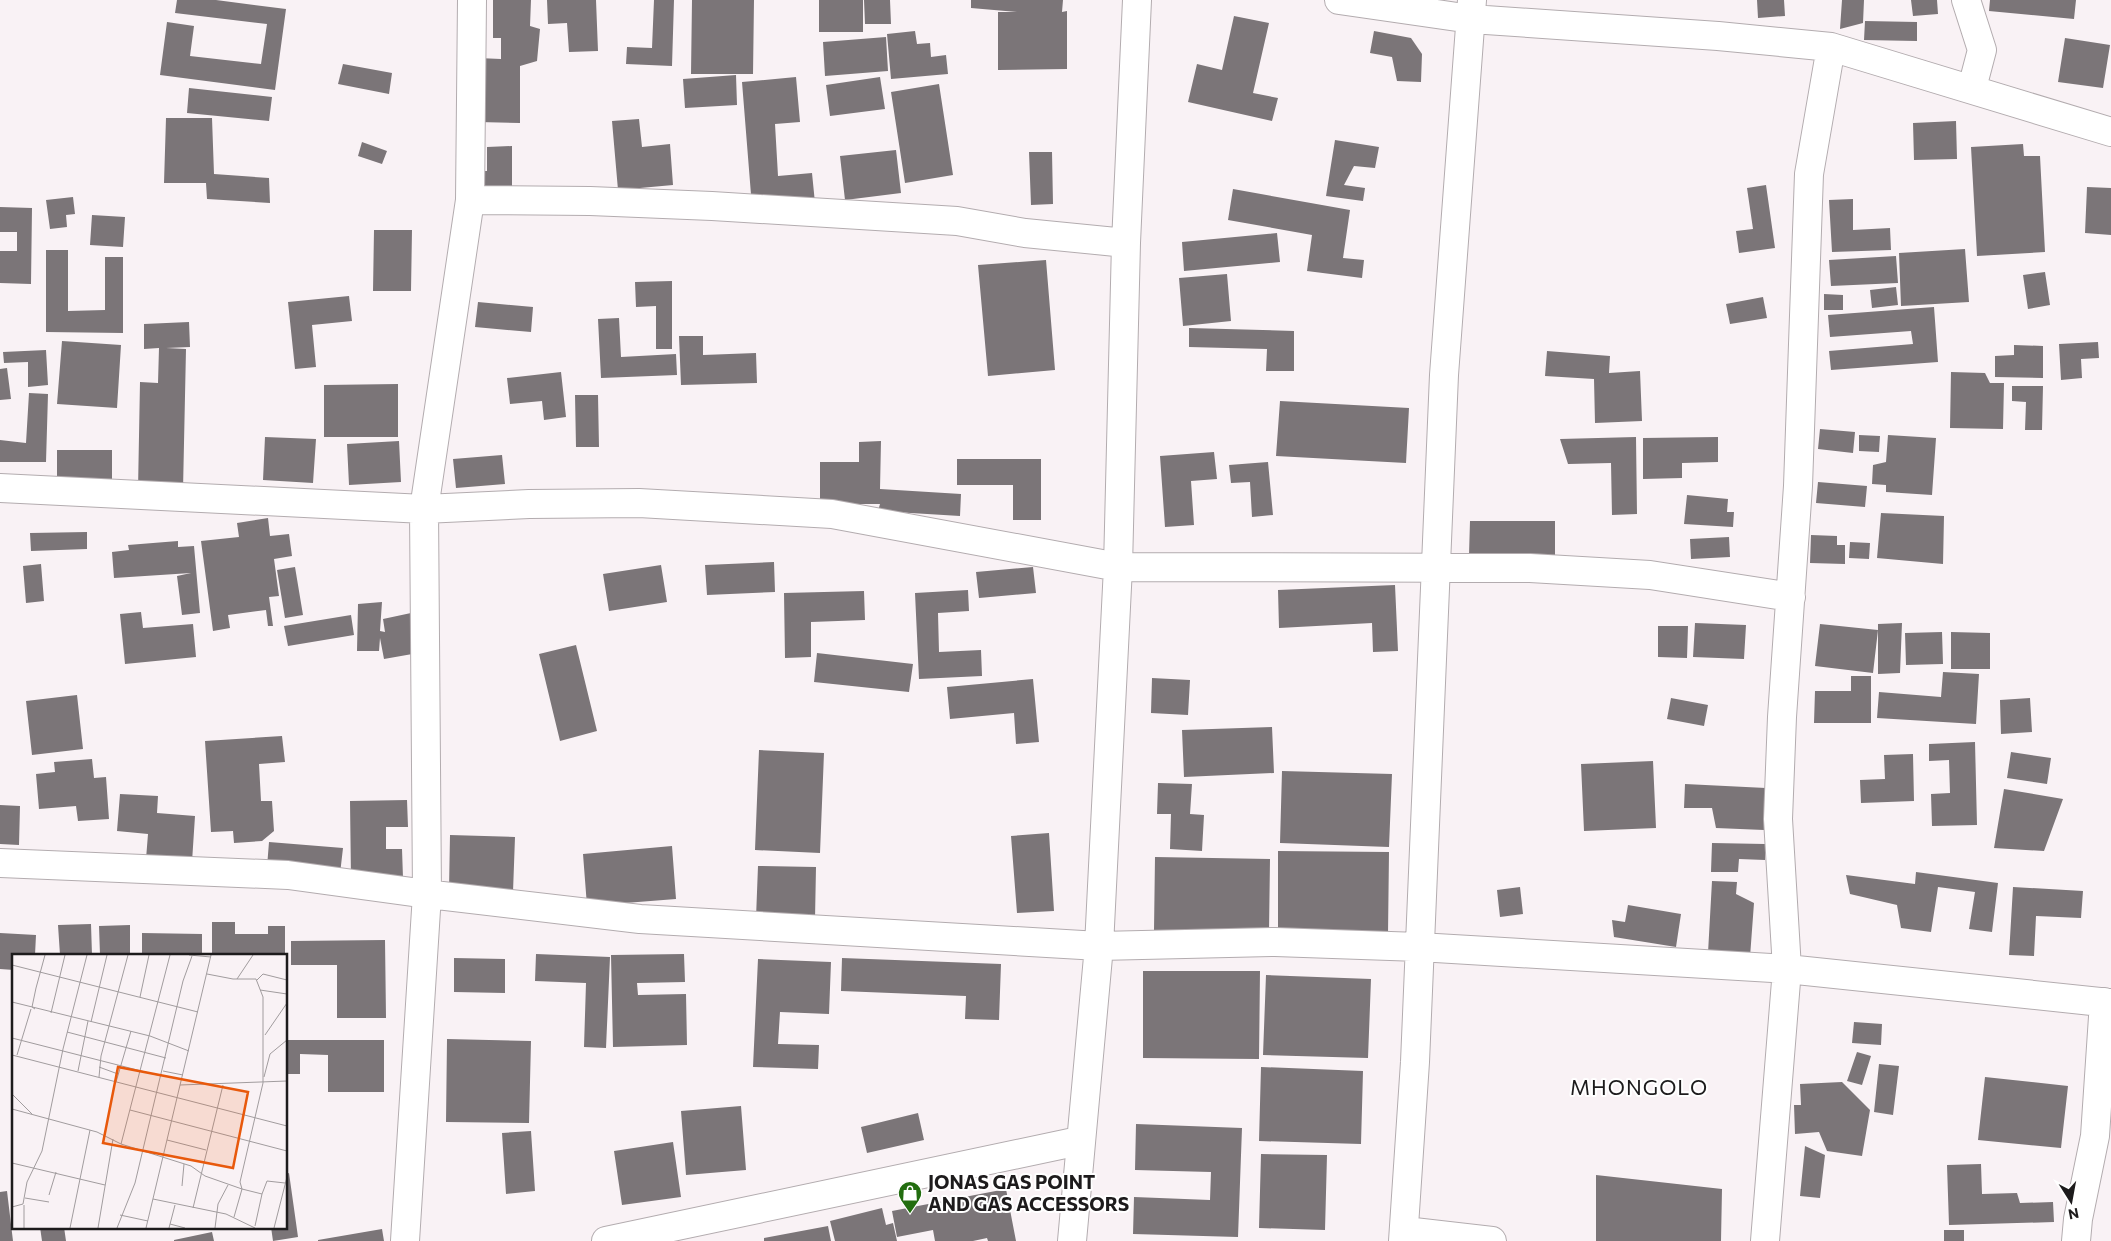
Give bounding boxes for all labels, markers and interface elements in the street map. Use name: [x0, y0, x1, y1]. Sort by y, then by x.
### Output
inset map: [12, 954, 288, 1228]
district label: MHONGOLO: [1570, 1074, 1708, 1099]
place label: JONAS GAS POINT AND GAS ACCESSORS: [928, 1170, 1129, 1215]
north arrow: [2046, 1176, 2096, 1226]
shop icon: JONAS GAS POINT AND GAS ACCESSORS: [897, 1180, 923, 1214]
text: N: [2067, 1205, 2080, 1224]

